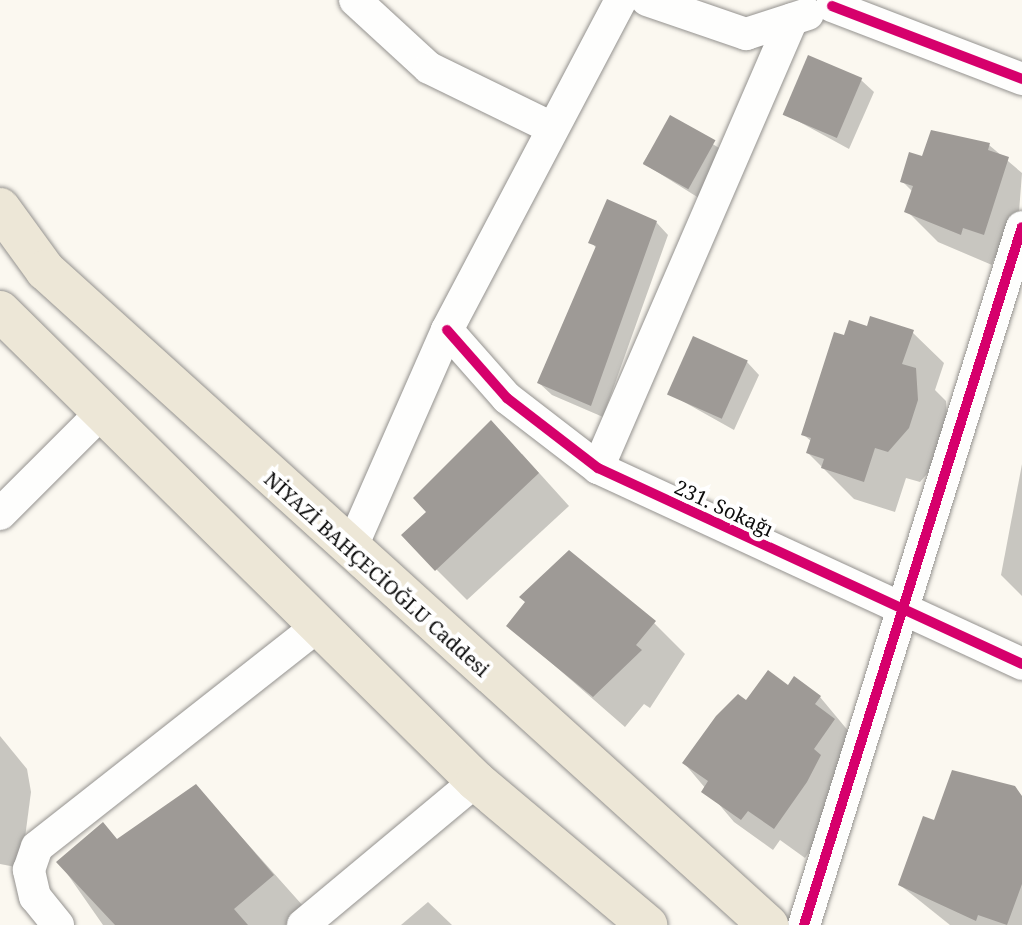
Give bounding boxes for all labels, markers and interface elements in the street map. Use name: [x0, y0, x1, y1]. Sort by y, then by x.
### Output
street label: NİYAZİ BAHÇECİOĞLU Caddesi: [260, 467, 494, 681]
street label: 231. Sokağı: [671, 475, 777, 541]

